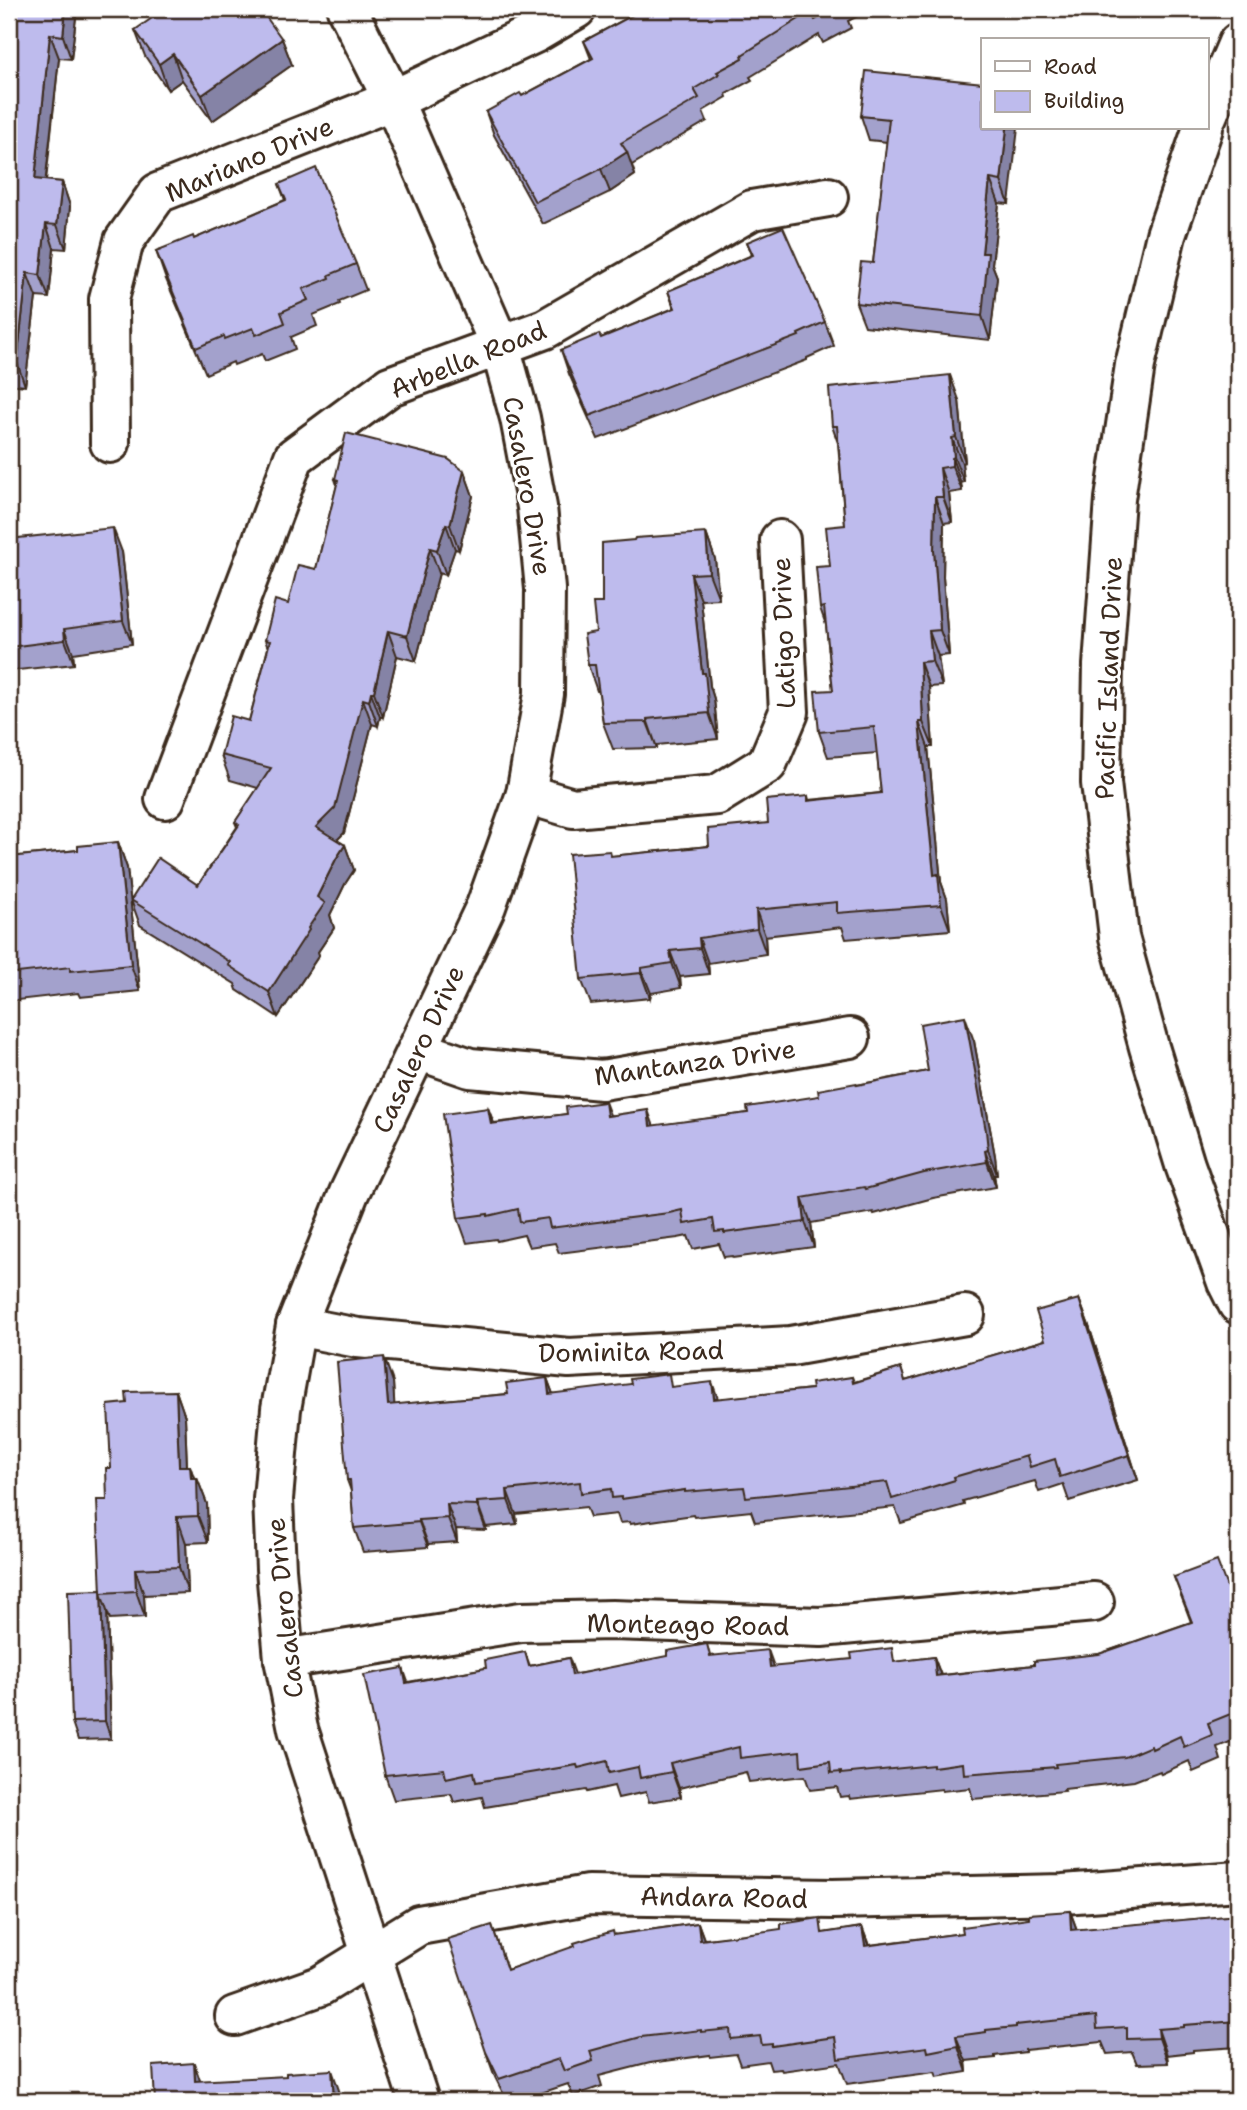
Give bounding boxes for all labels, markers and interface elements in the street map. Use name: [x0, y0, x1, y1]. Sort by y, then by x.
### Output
legend: [981, 38, 1208, 130]
text: Road: [1044, 53, 1097, 81]
text: Building: [1044, 87, 1124, 115]
street label: Mariano Drive: [160, 108, 338, 210]
street label: Arbella Road: [385, 312, 551, 406]
street label: Casalero Drive: [495, 394, 561, 578]
street label: Pacific Island Drive: [1086, 556, 1130, 800]
street label: Latigo Drive: [763, 557, 803, 709]
street label: Casalero Drive: [364, 959, 472, 1139]
street label: Mantanza Drive: [592, 1031, 798, 1093]
street label: Dominita Road: [538, 1332, 724, 1370]
street label: Casalero Drive: [257, 1516, 311, 1700]
street label: Monteago Road: [586, 1605, 790, 1643]
street label: Andara Road: [640, 1878, 808, 1916]

